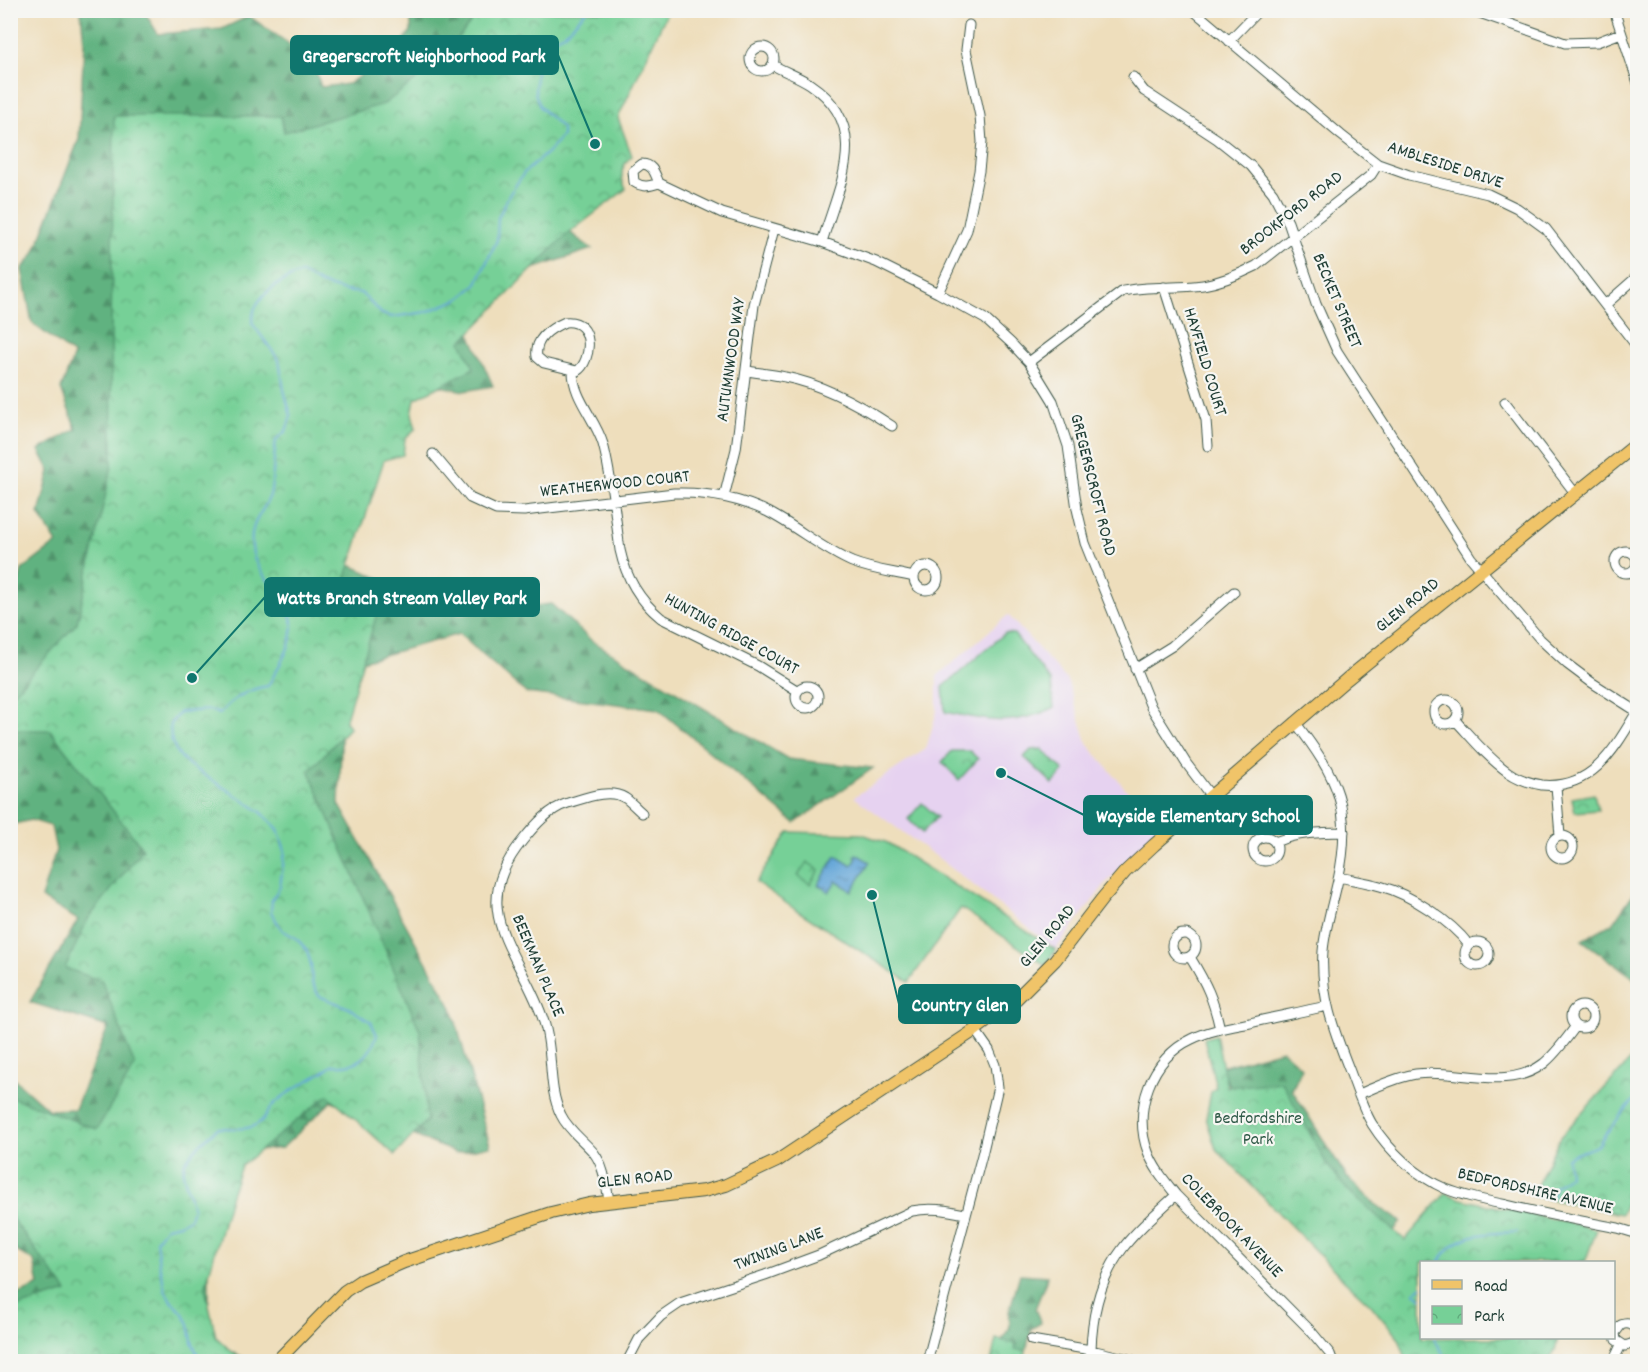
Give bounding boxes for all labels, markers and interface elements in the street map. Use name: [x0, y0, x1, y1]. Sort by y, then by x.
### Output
callout: Gregerscroft Neighborhood Park: [291, 36, 558, 74]
text: Gregerscroft Neighborhood Park: [302, 44, 546, 72]
street label: AMBLESIDE DRIVE: [1384, 136, 1506, 196]
street label: BROOKFORD ROAD: [1235, 166, 1349, 262]
street label: BECKET STREET: [1305, 250, 1367, 352]
street label: AUTUMNWOOD WAY: [711, 295, 753, 424]
street label: HAYFIELD COURT: [1176, 305, 1232, 419]
street label: GREGERSCROFT ROAD: [1062, 411, 1122, 559]
street label: WEATHERWOOD COURT: [539, 465, 691, 505]
street label: GLEN ROAD: [1371, 572, 1445, 640]
callout: Watts Branch Stream Valley Park: [265, 578, 539, 616]
text: Watts Branch Stream Valley Park: [277, 586, 527, 614]
street label: HUNTING RIDGE COURT: [659, 588, 803, 682]
callout: Wayside Elementary School: [1084, 796, 1312, 834]
text: Wayside Elementary School: [1096, 804, 1300, 832]
street label: GLEN ROAD: [1014, 900, 1082, 974]
street label: BEEKMAN PLACE: [504, 911, 570, 1021]
callout: Country Glen: [899, 985, 1020, 1023]
text: Country Glen: [911, 993, 1009, 1021]
park label: Bedfordshire Park: [1214, 1107, 1302, 1153]
street label: BEDFORDSHIRE AVENUE: [1455, 1162, 1615, 1222]
street label: GLEN ROAD: [596, 1164, 674, 1196]
street label: COLEBROOK AVENUE: [1174, 1168, 1288, 1284]
street label: TWINING LANE: [731, 1221, 827, 1279]
legend: [1420, 1261, 1615, 1339]
text: Road: [1474, 1275, 1508, 1300]
text: Park: [1474, 1305, 1505, 1330]

